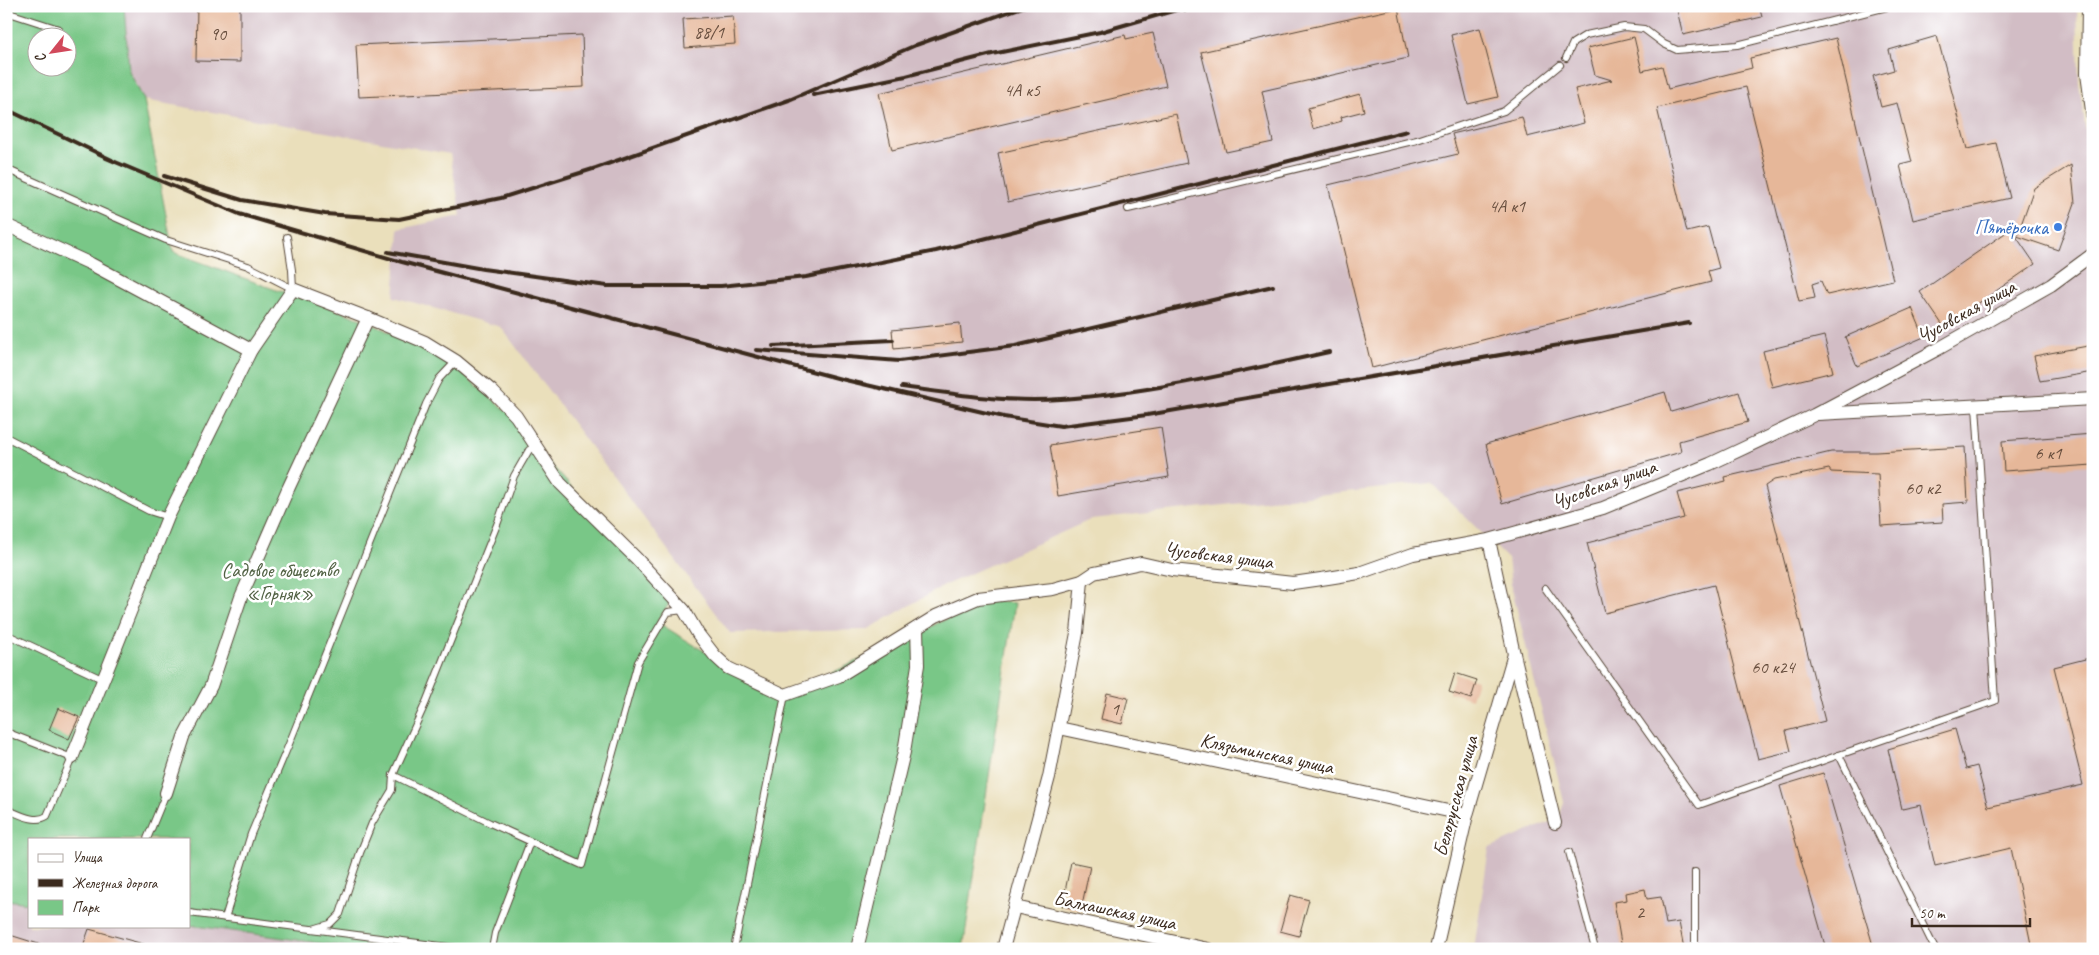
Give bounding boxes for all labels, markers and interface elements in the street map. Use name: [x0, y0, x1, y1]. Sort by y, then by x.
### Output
house number: 88/1: [694, 21, 725, 43]
house number: 90: [210, 23, 228, 45]
north arrow: [28, 28, 78, 78]
text: С: [31, 49, 50, 65]
house number: 4А к5: [1004, 79, 1041, 101]
house number: 4А к1: [1489, 195, 1526, 217]
place label: Пятёрочка: [1975, 215, 2050, 240]
marker: Пятёрочка: [2052, 221, 2064, 233]
street label: Чусовская улица: [1913, 273, 2021, 349]
house number: 6 к1: [2034, 442, 2062, 464]
street label: Чусовская улица: [1549, 454, 1661, 515]
house number: 60 к2: [1905, 477, 1943, 499]
street label: Чусовская улица: [1163, 536, 1276, 575]
park label: Садовое общество «Горняк»: [222, 558, 339, 606]
house number: 60 к24: [1751, 656, 1797, 678]
house number: 1: [1111, 698, 1120, 720]
street label: Клязьминская улица: [1198, 727, 1337, 780]
street label: Белорусская улица: [1427, 731, 1484, 859]
legend: [28, 838, 190, 928]
text: Улица: [72, 848, 103, 867]
text: Железная дорога: [72, 874, 159, 893]
street label: Балхашская улица: [1051, 885, 1180, 936]
scale bar: [1912, 895, 2029, 927]
text: Парк: [72, 898, 100, 917]
house number: 2: [1636, 901, 1646, 923]
text: 50 m: [1919, 904, 1946, 923]

